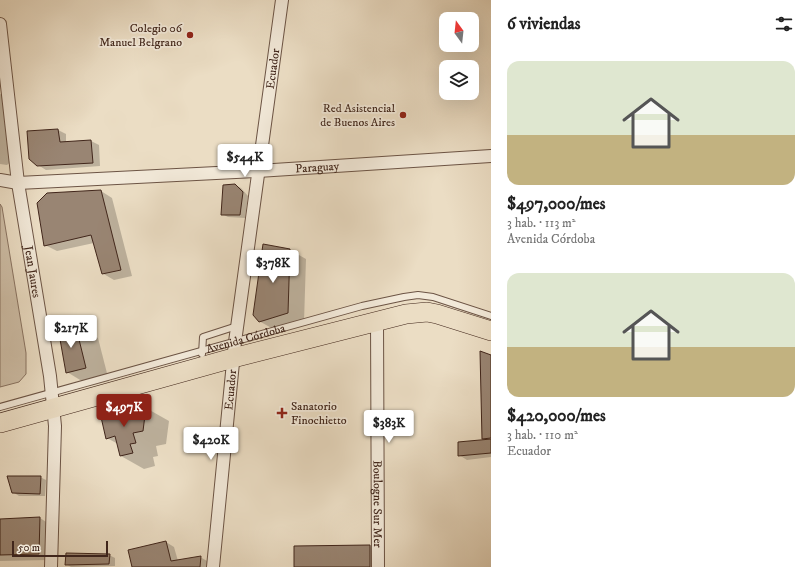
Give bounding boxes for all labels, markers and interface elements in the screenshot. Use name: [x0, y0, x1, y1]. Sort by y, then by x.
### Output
north arrow: [439, 12, 479, 52]
map controls: [439, 12, 479, 100]
text: 6 viviendas: [507, 13, 581, 35]
icon: filters: [773, 13, 795, 35]
place label: Colegio 06 Manuel Belgrano: [99, 21, 183, 50]
marker: Colegio 06 Manuel Belgrano: [185, 30, 195, 40]
street label: Ecuador: [262, 47, 283, 90]
button: layers: [439, 60, 479, 100]
icon: home: [615, 87, 687, 159]
place label: Red Asistencial de Buenos Aires: [320, 101, 395, 130]
marker: Red Asistencial de Buenos Aires: [398, 110, 408, 120]
pin: $544K: [217, 144, 273, 178]
text: $544K: [227, 149, 263, 165]
street label: Paraguay: [295, 158, 340, 176]
text: $497,000/mes: [507, 193, 605, 215]
text: 3 hab. · 113 m²: [507, 215, 576, 231]
text: Avenida Córdoba: [507, 231, 595, 247]
street label: Jean Jaures: [21, 244, 44, 299]
pin: $378K: [245, 250, 301, 284]
text: $378K: [256, 255, 290, 271]
icon: home: [615, 299, 687, 371]
pin: $217K: [43, 315, 99, 349]
text: $217K: [54, 320, 88, 336]
street label: Avenida Córdoba: [204, 320, 288, 357]
street label: Ecuador: [221, 368, 240, 411]
pin: $497K: [96, 394, 152, 428]
text: $497K: [105, 399, 143, 415]
place label: Sanatorio Finochietto: [291, 399, 347, 428]
text: $420,000/mes: [507, 405, 606, 427]
marker: Sanatorio Finochietto: [276, 407, 288, 419]
pin: $383K: [361, 410, 417, 444]
text: $383K: [373, 415, 405, 431]
pin: $420K: [183, 427, 239, 461]
text: 3 hab. · 110 m²: [507, 427, 578, 443]
text: $420K: [192, 432, 230, 448]
text: Ecuador: [507, 443, 551, 459]
street label: Boulogne Sur Mer: [370, 460, 385, 548]
scale bar: [12, 539, 108, 558]
text: 50 m: [18, 541, 40, 555]

